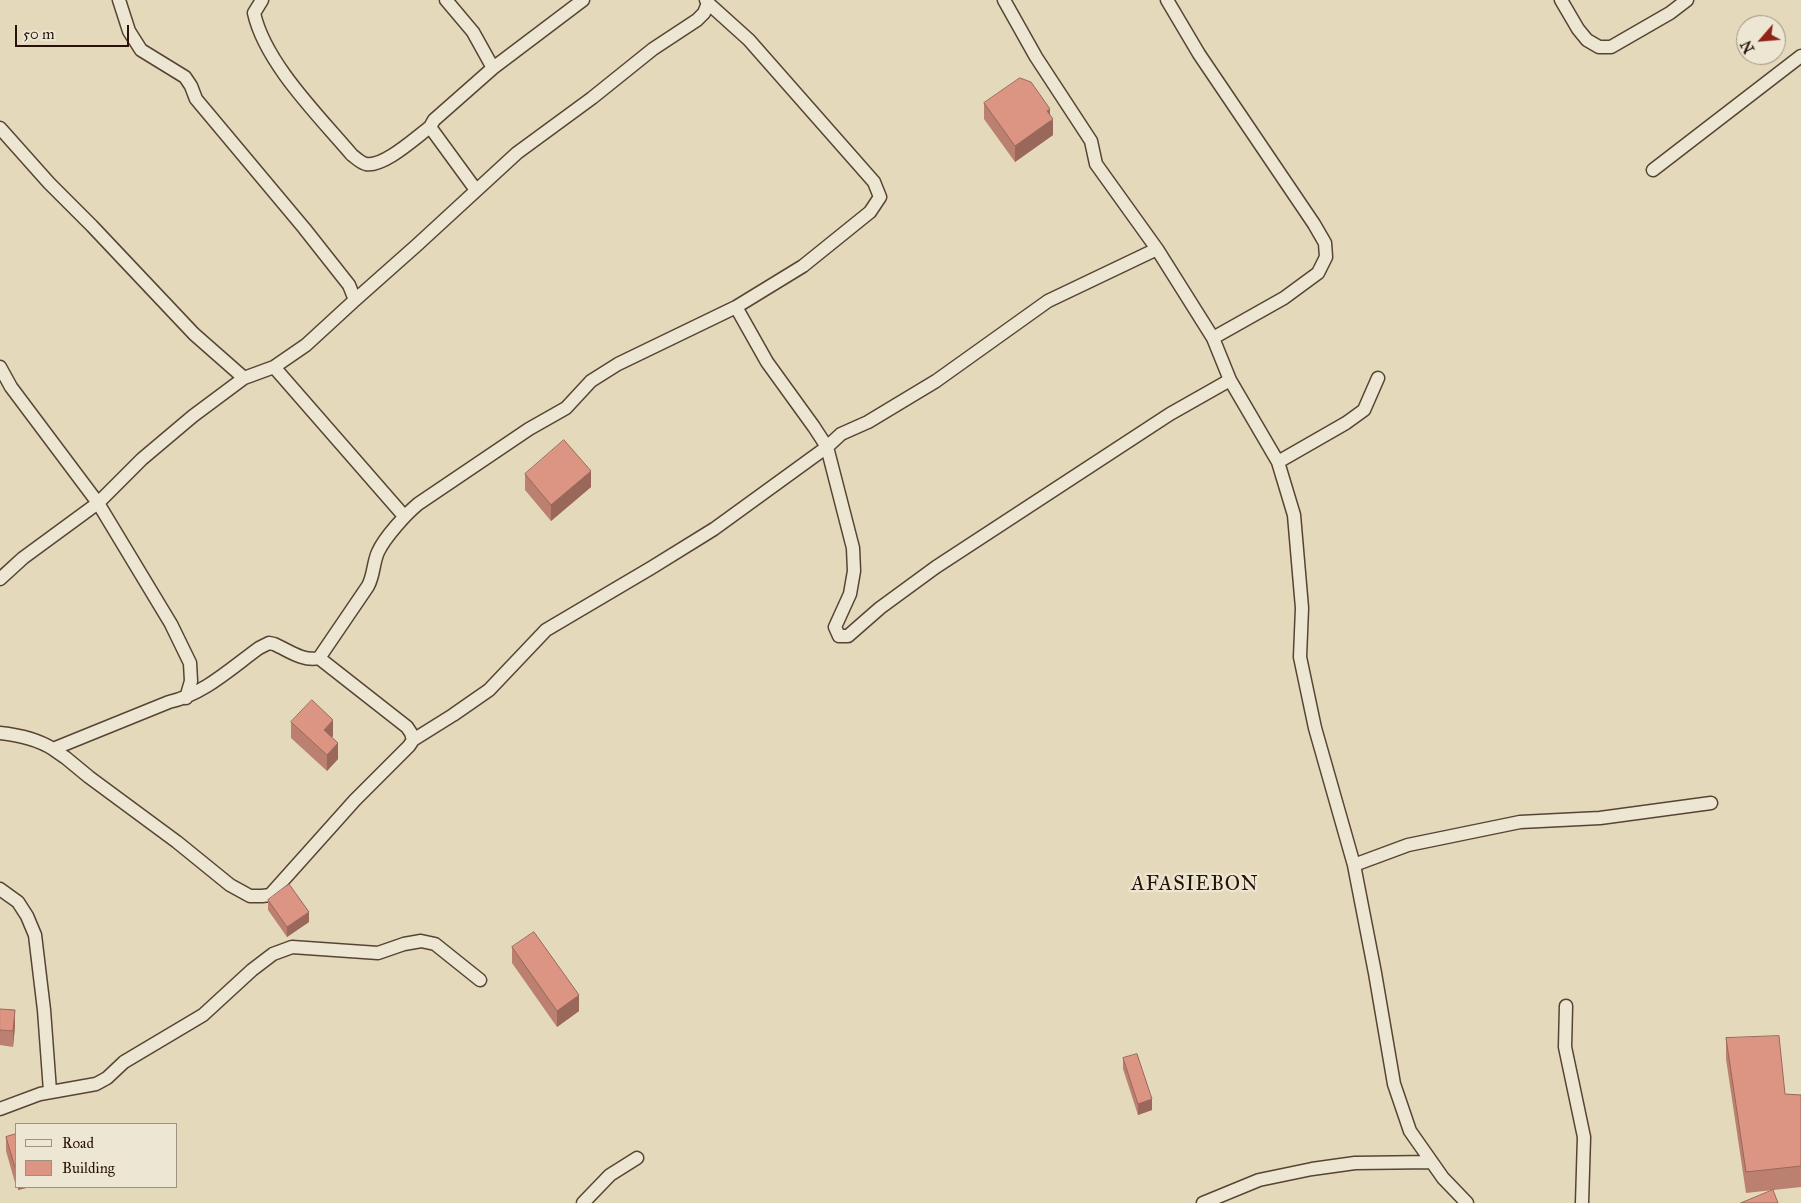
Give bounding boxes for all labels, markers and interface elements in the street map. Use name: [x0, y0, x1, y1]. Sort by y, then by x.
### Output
scale bar: [18, 15, 131, 47]
north arrow: [1736, 15, 1786, 65]
text: 50 m: [23, 25, 55, 43]
text: N: [1738, 37, 1758, 56]
district label: AFASIEBON: [1130, 873, 1260, 897]
legend: [15, 1123, 178, 1188]
text: Road: [62, 1134, 94, 1152]
text: Building: [62, 1159, 115, 1177]

